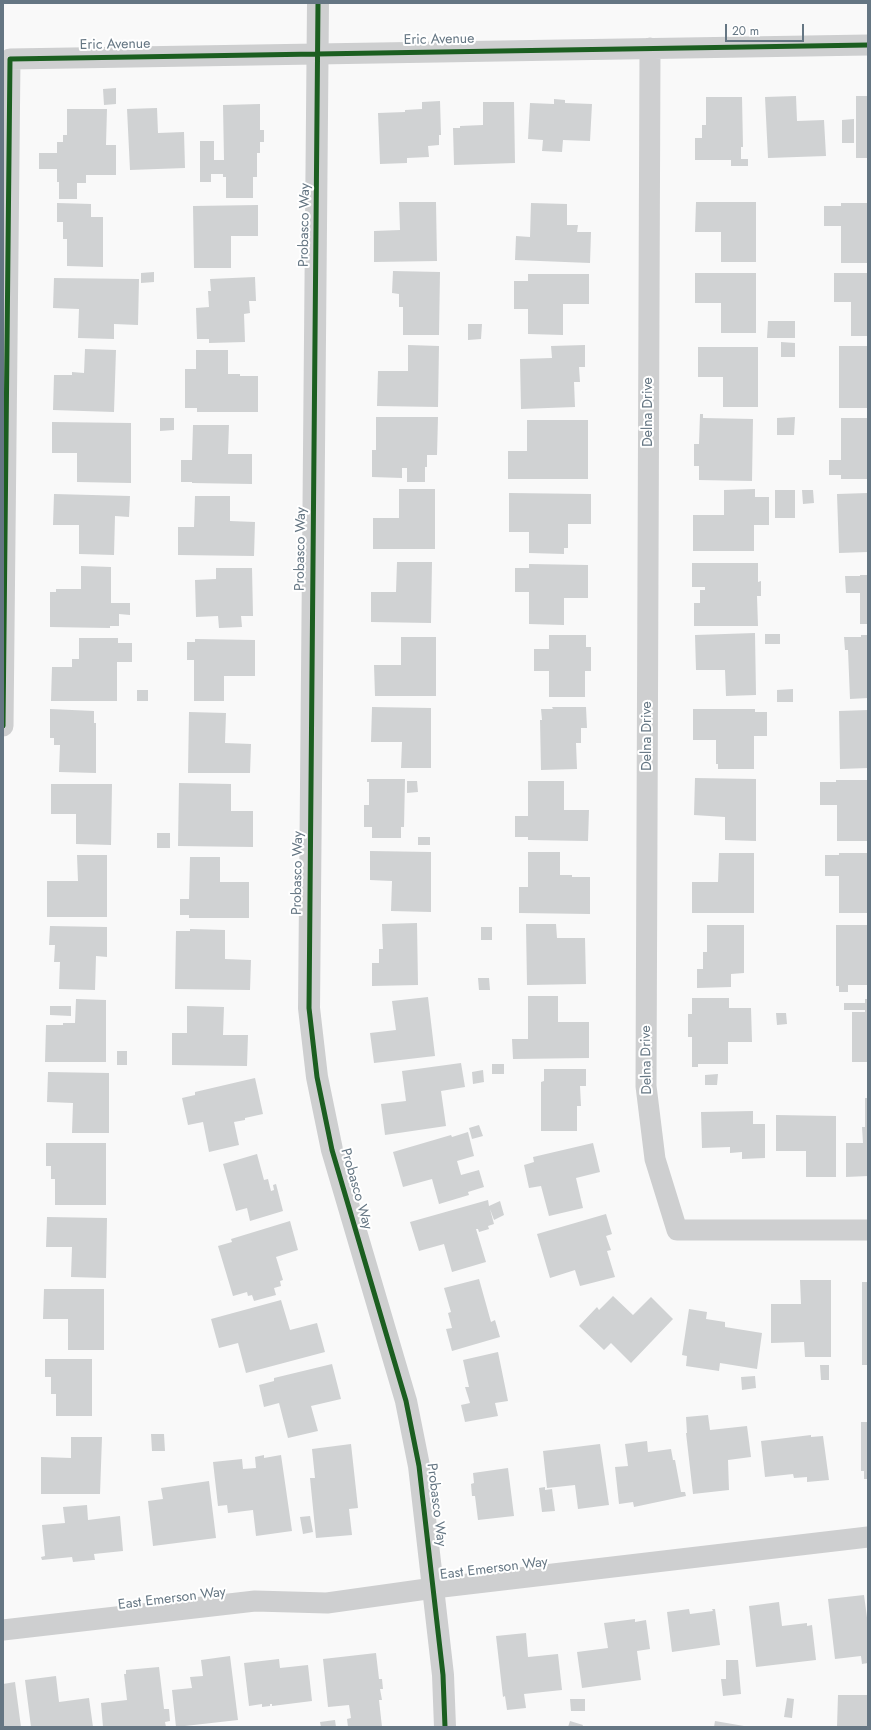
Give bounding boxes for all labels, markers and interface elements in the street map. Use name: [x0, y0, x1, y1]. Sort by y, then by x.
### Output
scale bar: [727, 16, 806, 42]
text: 20 m: [732, 22, 759, 40]
street label: Eric Avenue: [404, 31, 474, 49]
street label: Eric Avenue: [80, 36, 150, 54]
street label: Probasco Way: [296, 183, 314, 267]
street label: Delna Drive: [641, 377, 657, 447]
street label: Probasco Way: [292, 507, 310, 591]
street label: Delna Drive: [640, 701, 656, 771]
street label: Probasco Way: [289, 831, 307, 915]
street label: Delna Drive: [638, 1025, 656, 1095]
street label: Probasco Way: [336, 1146, 376, 1232]
street label: Probasco Way: [423, 1462, 449, 1548]
street label: East Emerson Way: [439, 1554, 549, 1584]
street label: East Emerson Way: [117, 1584, 227, 1614]

